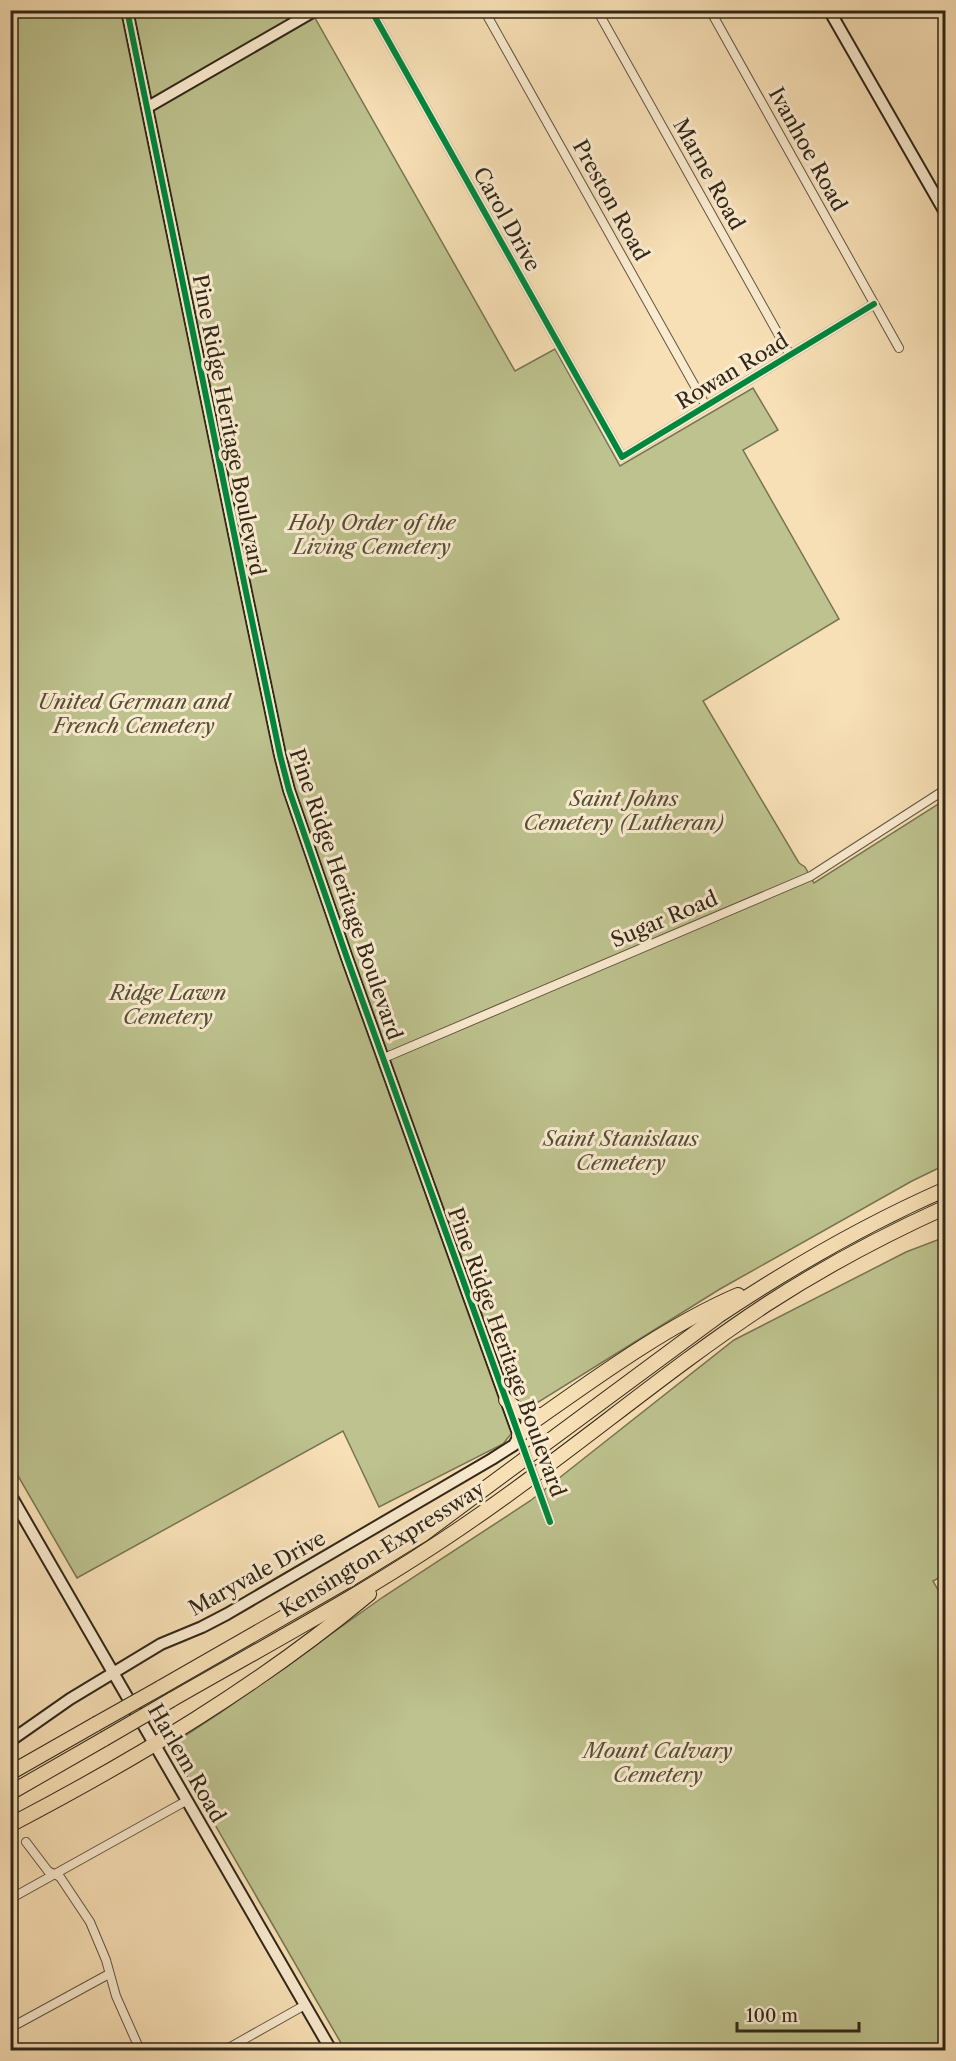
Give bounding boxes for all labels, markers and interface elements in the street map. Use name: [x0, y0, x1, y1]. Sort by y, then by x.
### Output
street label: Ivanhoe Road: [764, 83, 852, 215]
street label: Marne Road: [668, 114, 750, 234]
street label: Preston Road: [568, 135, 655, 265]
street label: Carol Drive: [468, 163, 546, 275]
street label: Pine Ridge Heritage Boulevard: [188, 272, 271, 578]
street label: Rowan Road: [672, 328, 793, 414]
park label: Holy Order of the Living Cemetery: [286, 510, 457, 559]
park label: United German and French Cemetery: [38, 689, 233, 738]
street label: Pine Ridge Heritage Boulevard: [284, 745, 408, 1043]
park label: Saint Johns Cemetery (Lutheran): [524, 786, 724, 835]
street label: Sugar Road: [607, 885, 721, 953]
park label: Ridge Lawn Cemetery: [108, 980, 226, 1029]
park label: Saint Stanislaus Cemetery: [541, 1126, 699, 1175]
street label: Pine Ridge Heritage Boulevard: [443, 1204, 571, 1500]
street label: Kensington Expressway: [275, 1476, 489, 1622]
street label: Maryvale Drive: [184, 1525, 330, 1621]
street label: Harlem Road: [143, 1699, 231, 1827]
park label: Mount Calvary Cemetery: [580, 1738, 733, 1787]
scale bar: [737, 1995, 858, 2033]
text: 100 m: [746, 2005, 798, 2027]

